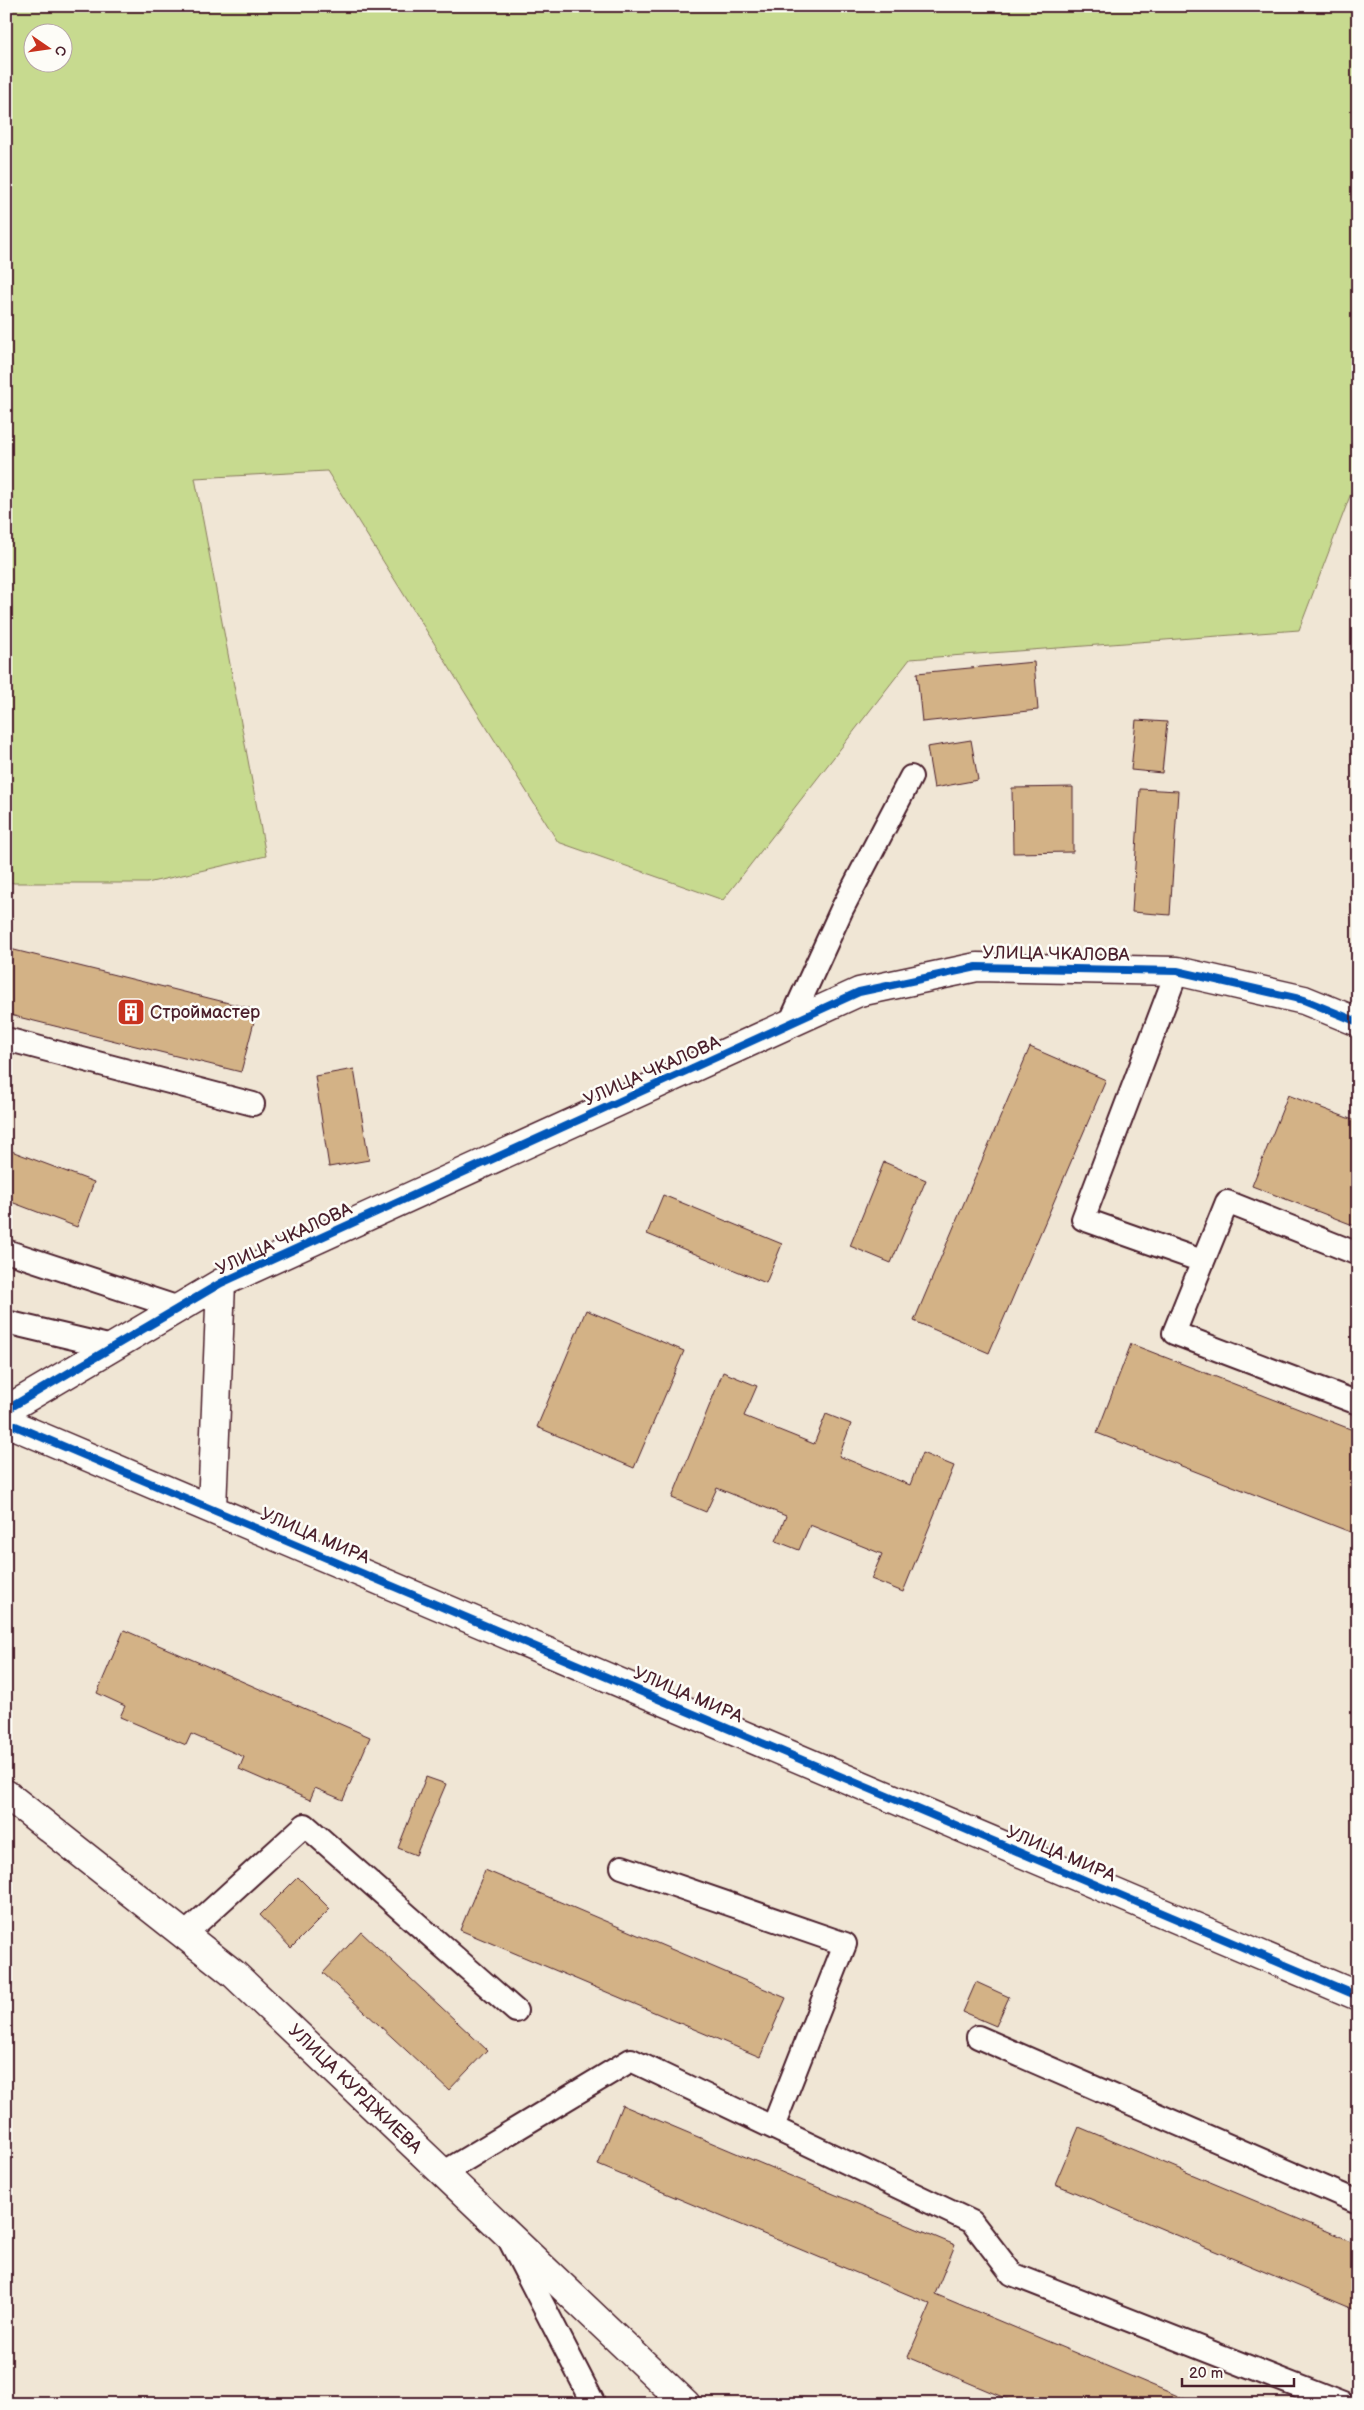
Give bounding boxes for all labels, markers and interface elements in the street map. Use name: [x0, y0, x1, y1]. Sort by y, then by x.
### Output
north arrow: [22, 22, 72, 72]
text: С: [51, 44, 70, 58]
street label: УЛИЦА ЧКАЛОВА: [982, 942, 1130, 966]
building icon: Строймастер: [116, 997, 146, 1027]
place label: Строймастер: [150, 1002, 260, 1023]
street label: УЛИЦА ЧКАЛОВА: [580, 1031, 724, 1111]
street label: УЛИЦА ЧКАЛОВА: [213, 1198, 355, 1280]
street label: УЛИЦА МИРА: [257, 1504, 373, 1569]
street label: УЛИЦА МИРА: [630, 1663, 746, 1728]
street label: УЛИЦА МИРА: [1003, 1822, 1119, 1887]
street label: УЛИЦА КУРДЖИЕВА: [284, 2020, 426, 2158]
scale bar: [1182, 2355, 1294, 2387]
text: 20 m: [1189, 2364, 1223, 2383]

